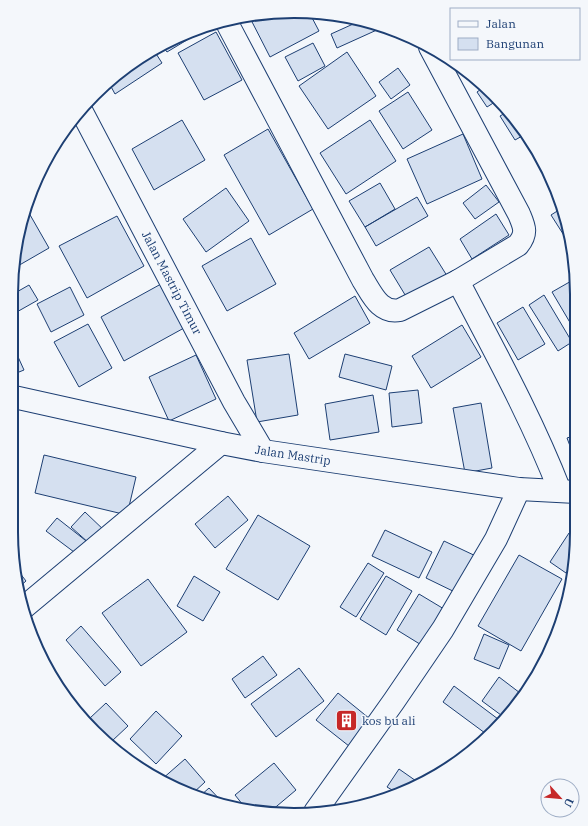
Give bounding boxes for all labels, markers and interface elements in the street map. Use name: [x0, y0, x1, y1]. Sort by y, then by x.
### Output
legend: [450, 8, 580, 60]
text: Jalan: [486, 16, 516, 31]
text: Bangunan: [486, 36, 544, 51]
street label: Jalan Mastrip Timur: [139, 228, 206, 338]
street label: Jalan Mastrip: [254, 442, 332, 468]
building icon: kos bu ali: [333, 708, 359, 734]
place label: kos bu ali: [362, 713, 416, 728]
north arrow: [540, 778, 580, 818]
text: U: [561, 796, 577, 810]

